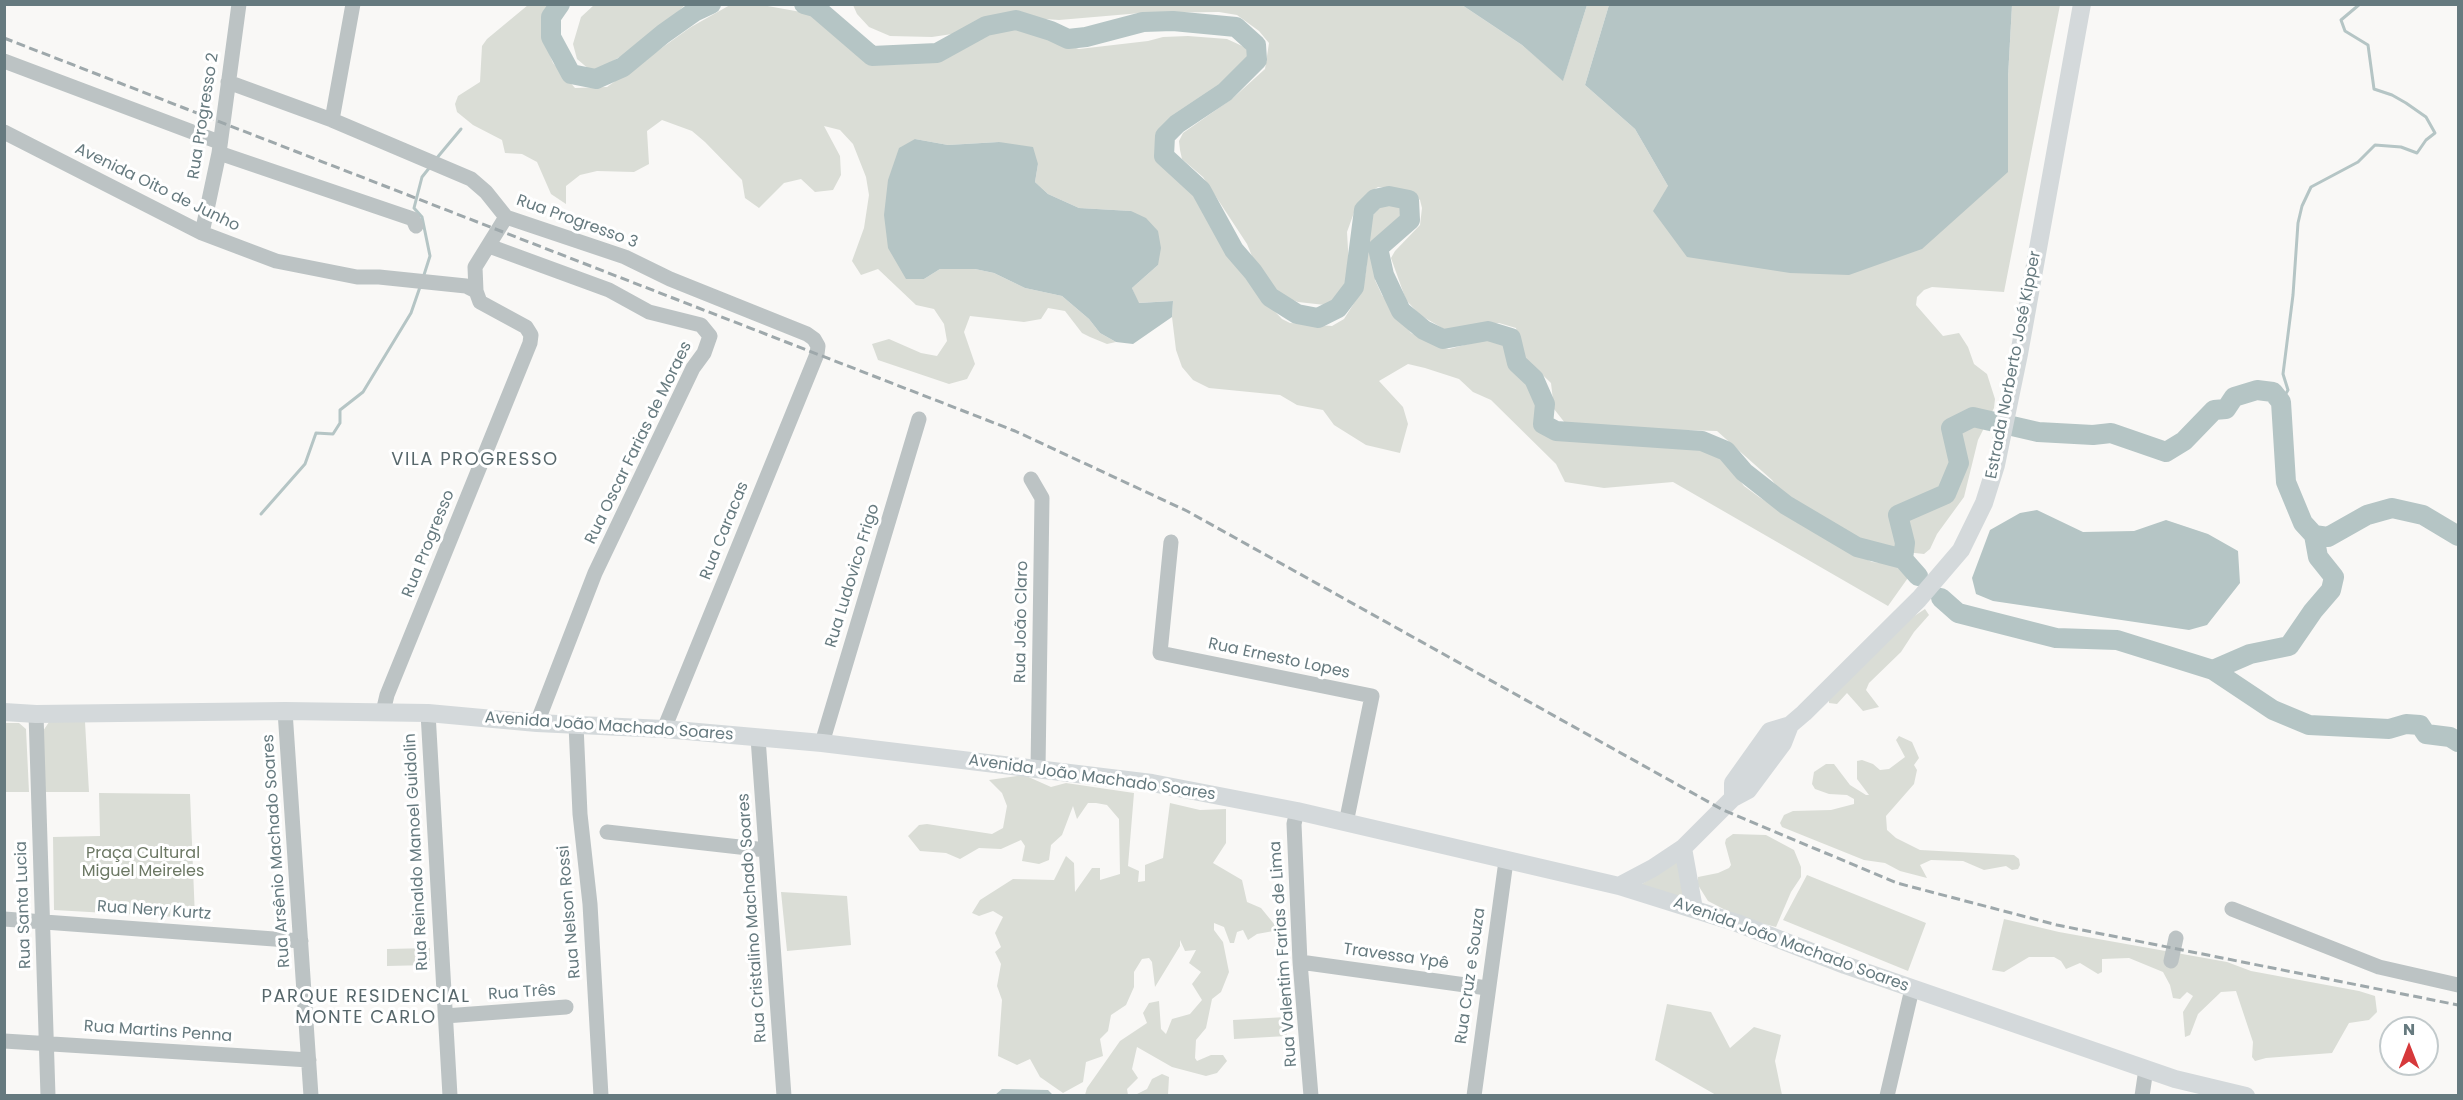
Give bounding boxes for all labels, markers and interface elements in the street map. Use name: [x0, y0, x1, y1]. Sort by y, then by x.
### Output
street label: Rua Progresso 2: [185, 51, 223, 181]
street label: Avenida Oito de Junho: [71, 140, 243, 236]
street label: Rua Progresso 3: [514, 191, 640, 253]
street label: Estrada Norberto José Kipper: [1982, 249, 2046, 481]
street label: Rua Oscar Farias de Moraes: [581, 339, 697, 547]
district label: VILA PROGRESSO: [391, 449, 559, 471]
street label: Rua Caracas: [697, 479, 753, 583]
street label: Rua Progresso: [399, 487, 459, 601]
street label: Rua Ludovico Frigo: [822, 502, 884, 650]
street label: Rua João Claro: [1011, 561, 1033, 683]
street label: Rua Ernesto Lopes: [1206, 635, 1352, 683]
street label: Avenida João Machado Soares: [484, 709, 734, 745]
street label: Rua Reinaldo Manoel Guidolin: [401, 733, 433, 971]
street label: Rua Arsênio Machado Soares: [259, 734, 295, 968]
street label: Avenida João Machado Soares: [967, 751, 1217, 805]
street label: Rua Cristalino Machado Soares: [735, 792, 771, 1044]
street label: Rua Valentim Farias de Lima: [1267, 840, 1301, 1068]
street label: Rua Santa Lucia: [12, 841, 36, 969]
park label: Praça Cultural Miguel Meireles: [82, 844, 204, 882]
street label: Rua Nelson Rossi: [555, 844, 585, 980]
street label: Avenida João Machado Soares: [1671, 893, 1911, 997]
street label: Rua Nery Kurtz: [96, 897, 212, 925]
street label: Rua Cruz e Souza: [1452, 907, 1490, 1045]
street label: Travessa Ypê: [1342, 940, 1450, 974]
street label: Rua Três: [487, 981, 557, 1005]
district label: PARQUE RESIDENCIAL MONTE CARLO: [262, 986, 470, 1028]
north arrow: [2379, 1016, 2439, 1076]
street label: Rua Martins Penna: [83, 1017, 233, 1047]
text: N: [2403, 1018, 2415, 1041]

